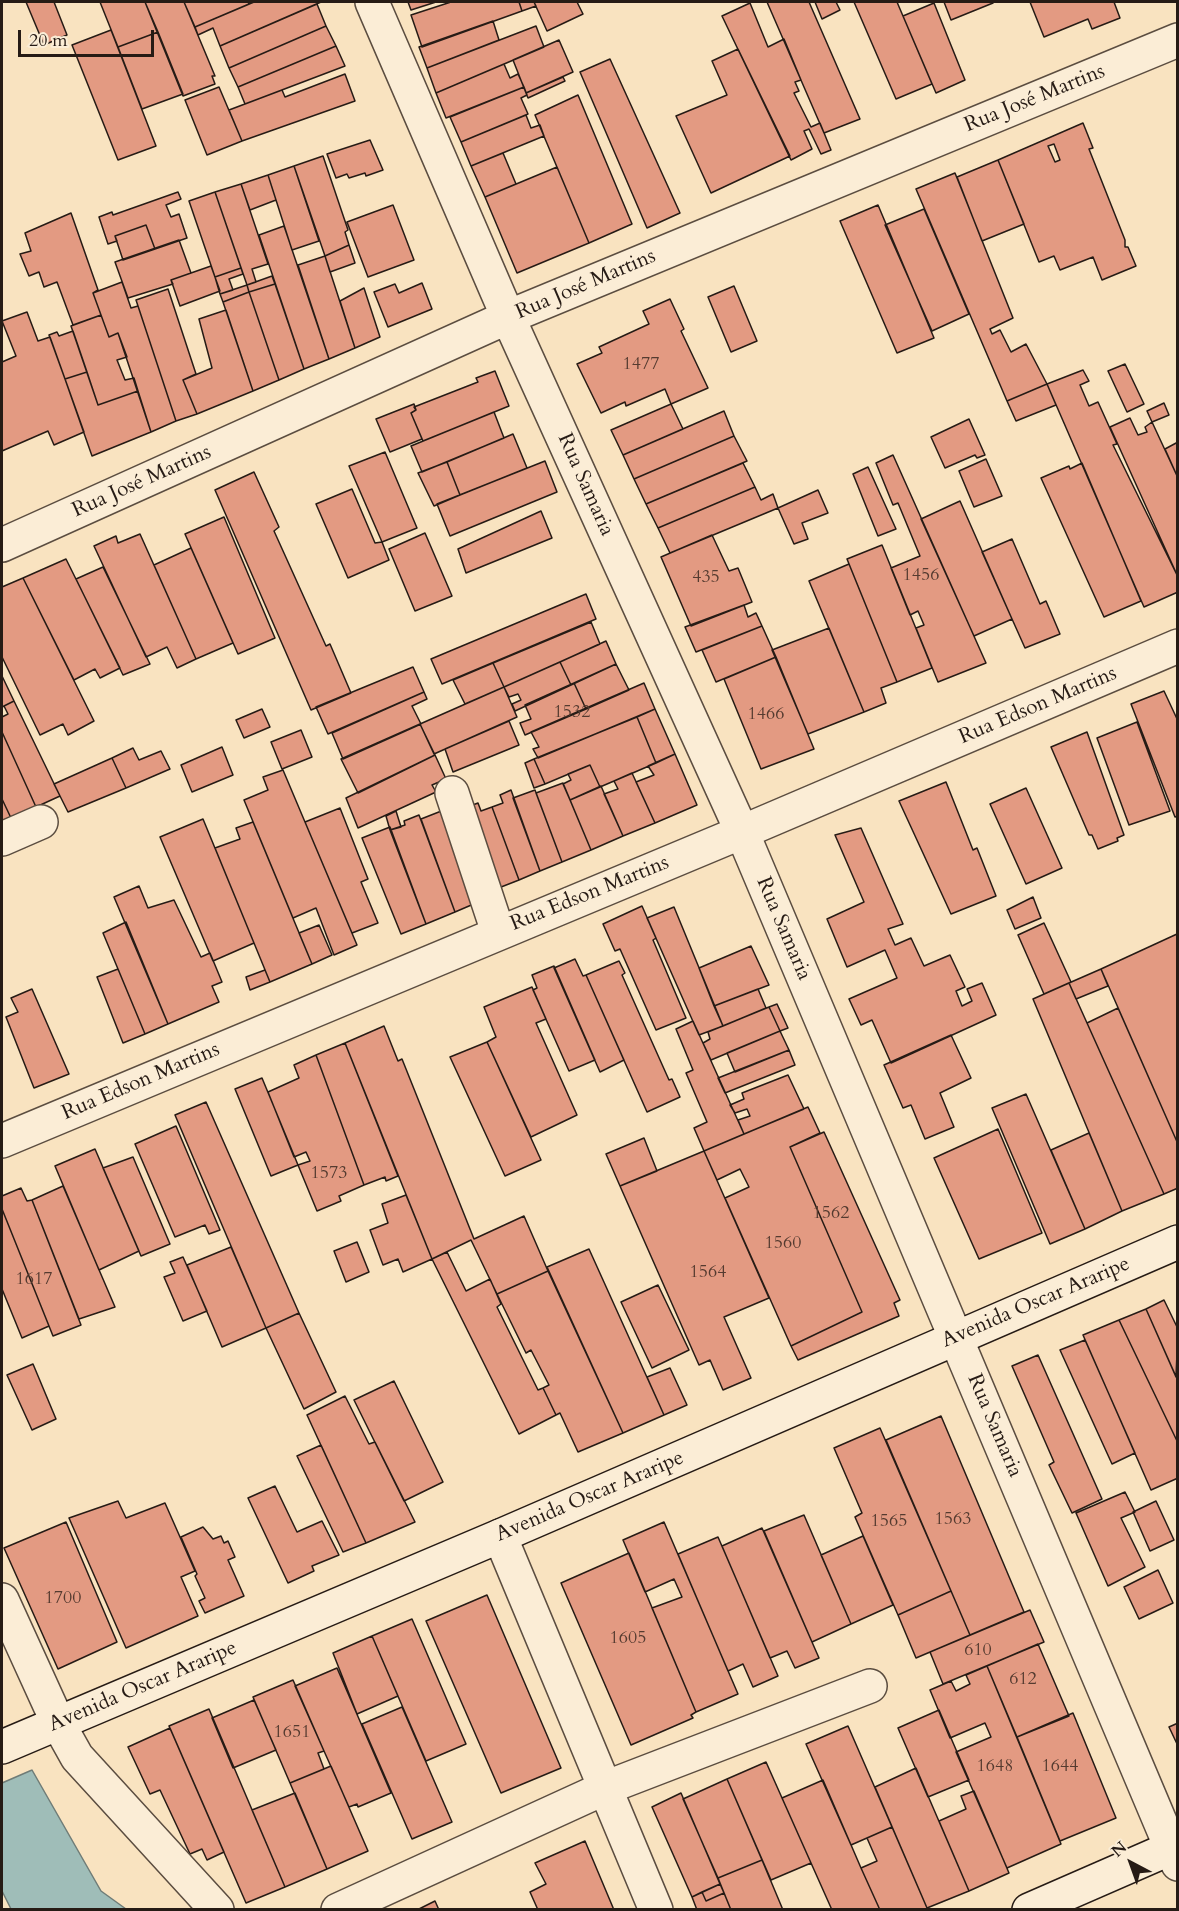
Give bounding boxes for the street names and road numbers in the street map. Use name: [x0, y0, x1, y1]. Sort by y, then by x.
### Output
street label: Rua José Martins: [961, 59, 1109, 139]
street label: Rua José Martins: [512, 244, 660, 326]
street label: Rua Samaria: [551, 430, 619, 540]
street label: Rua José Martins: [69, 440, 215, 524]
street label: Rua Edson Martins: [955, 661, 1121, 751]
street label: Rua Edson Martins: [507, 851, 673, 937]
street label: Rua Samaria: [750, 874, 816, 984]
street label: Rua Edson Martins: [58, 1037, 224, 1127]
street label: Avenida Oscar Araripe: [938, 1252, 1134, 1354]
street label: Rua Samaria: [961, 1371, 1027, 1481]
street label: Avenida Oscar Araripe: [492, 1446, 688, 1548]
street label: Avenida Oscar Araripe: [45, 1636, 241, 1738]

